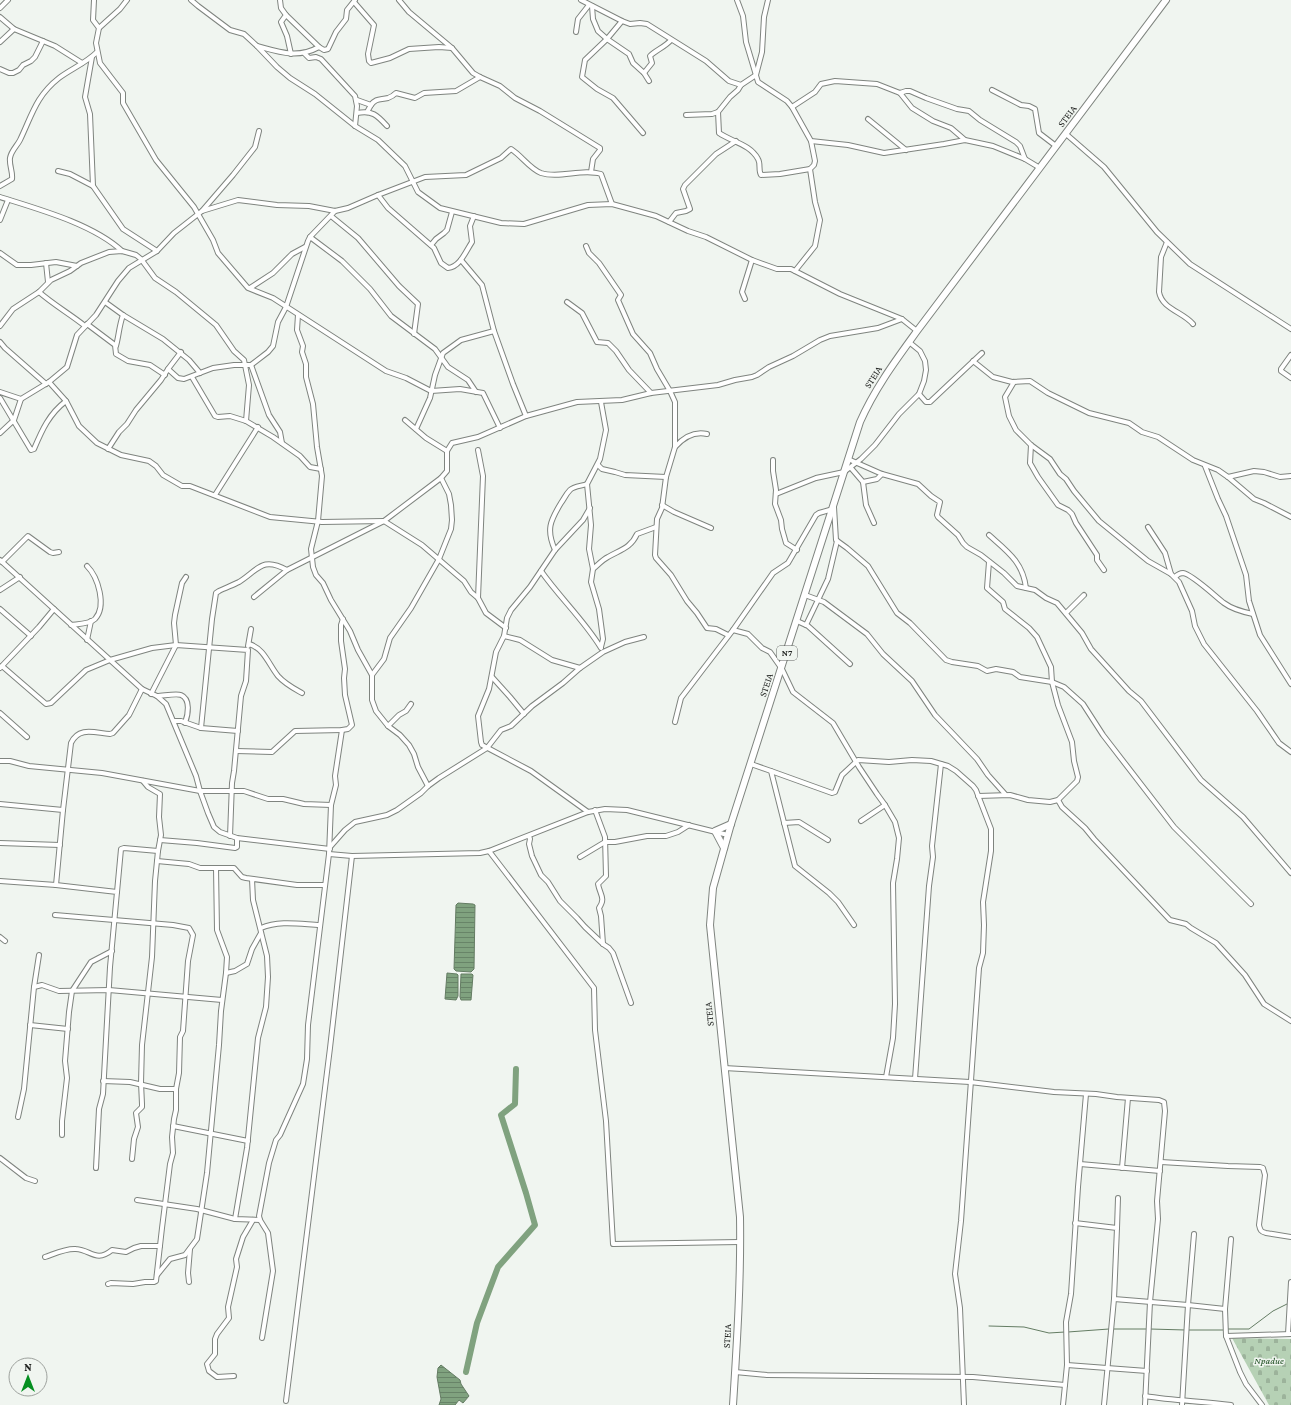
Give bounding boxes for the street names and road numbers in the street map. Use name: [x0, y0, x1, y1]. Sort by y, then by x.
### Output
street label: STEIA: [1055, 103, 1079, 129]
street label: STEIA: [862, 364, 884, 390]
road number: N7: [777, 646, 797, 660]
street label: STEIA: [757, 671, 775, 698]
street label: STEIA: [702, 1001, 716, 1027]
street label: STEIA: [721, 1323, 733, 1348]

